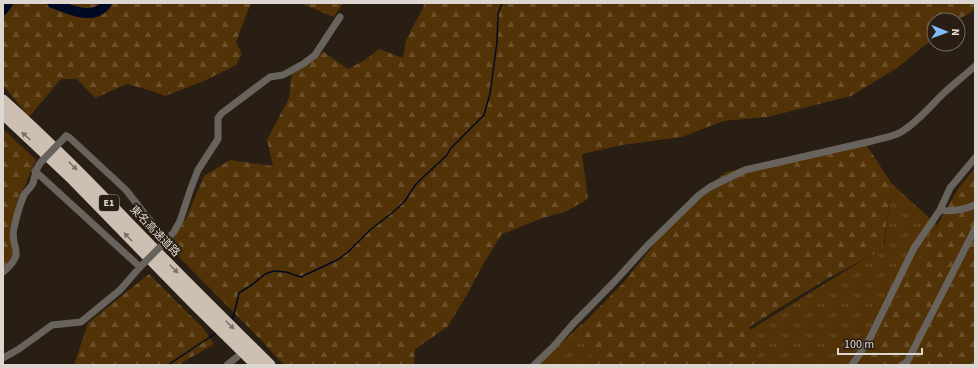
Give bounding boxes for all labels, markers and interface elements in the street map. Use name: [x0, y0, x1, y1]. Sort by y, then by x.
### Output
north arrow: [926, 12, 966, 52]
text: N: [948, 28, 963, 36]
one-way arrow: [21, 131, 32, 140]
one-way arrow: [69, 161, 78, 171]
road number: E1: [99, 195, 119, 211]
street label: 東名高速道路: [127, 202, 183, 260]
one-way arrow: [124, 232, 133, 242]
one-way arrow: [169, 264, 179, 274]
one-way arrow: [225, 320, 235, 330]
scale bar: [838, 330, 922, 356]
text: 100 m: [844, 336, 874, 353]

